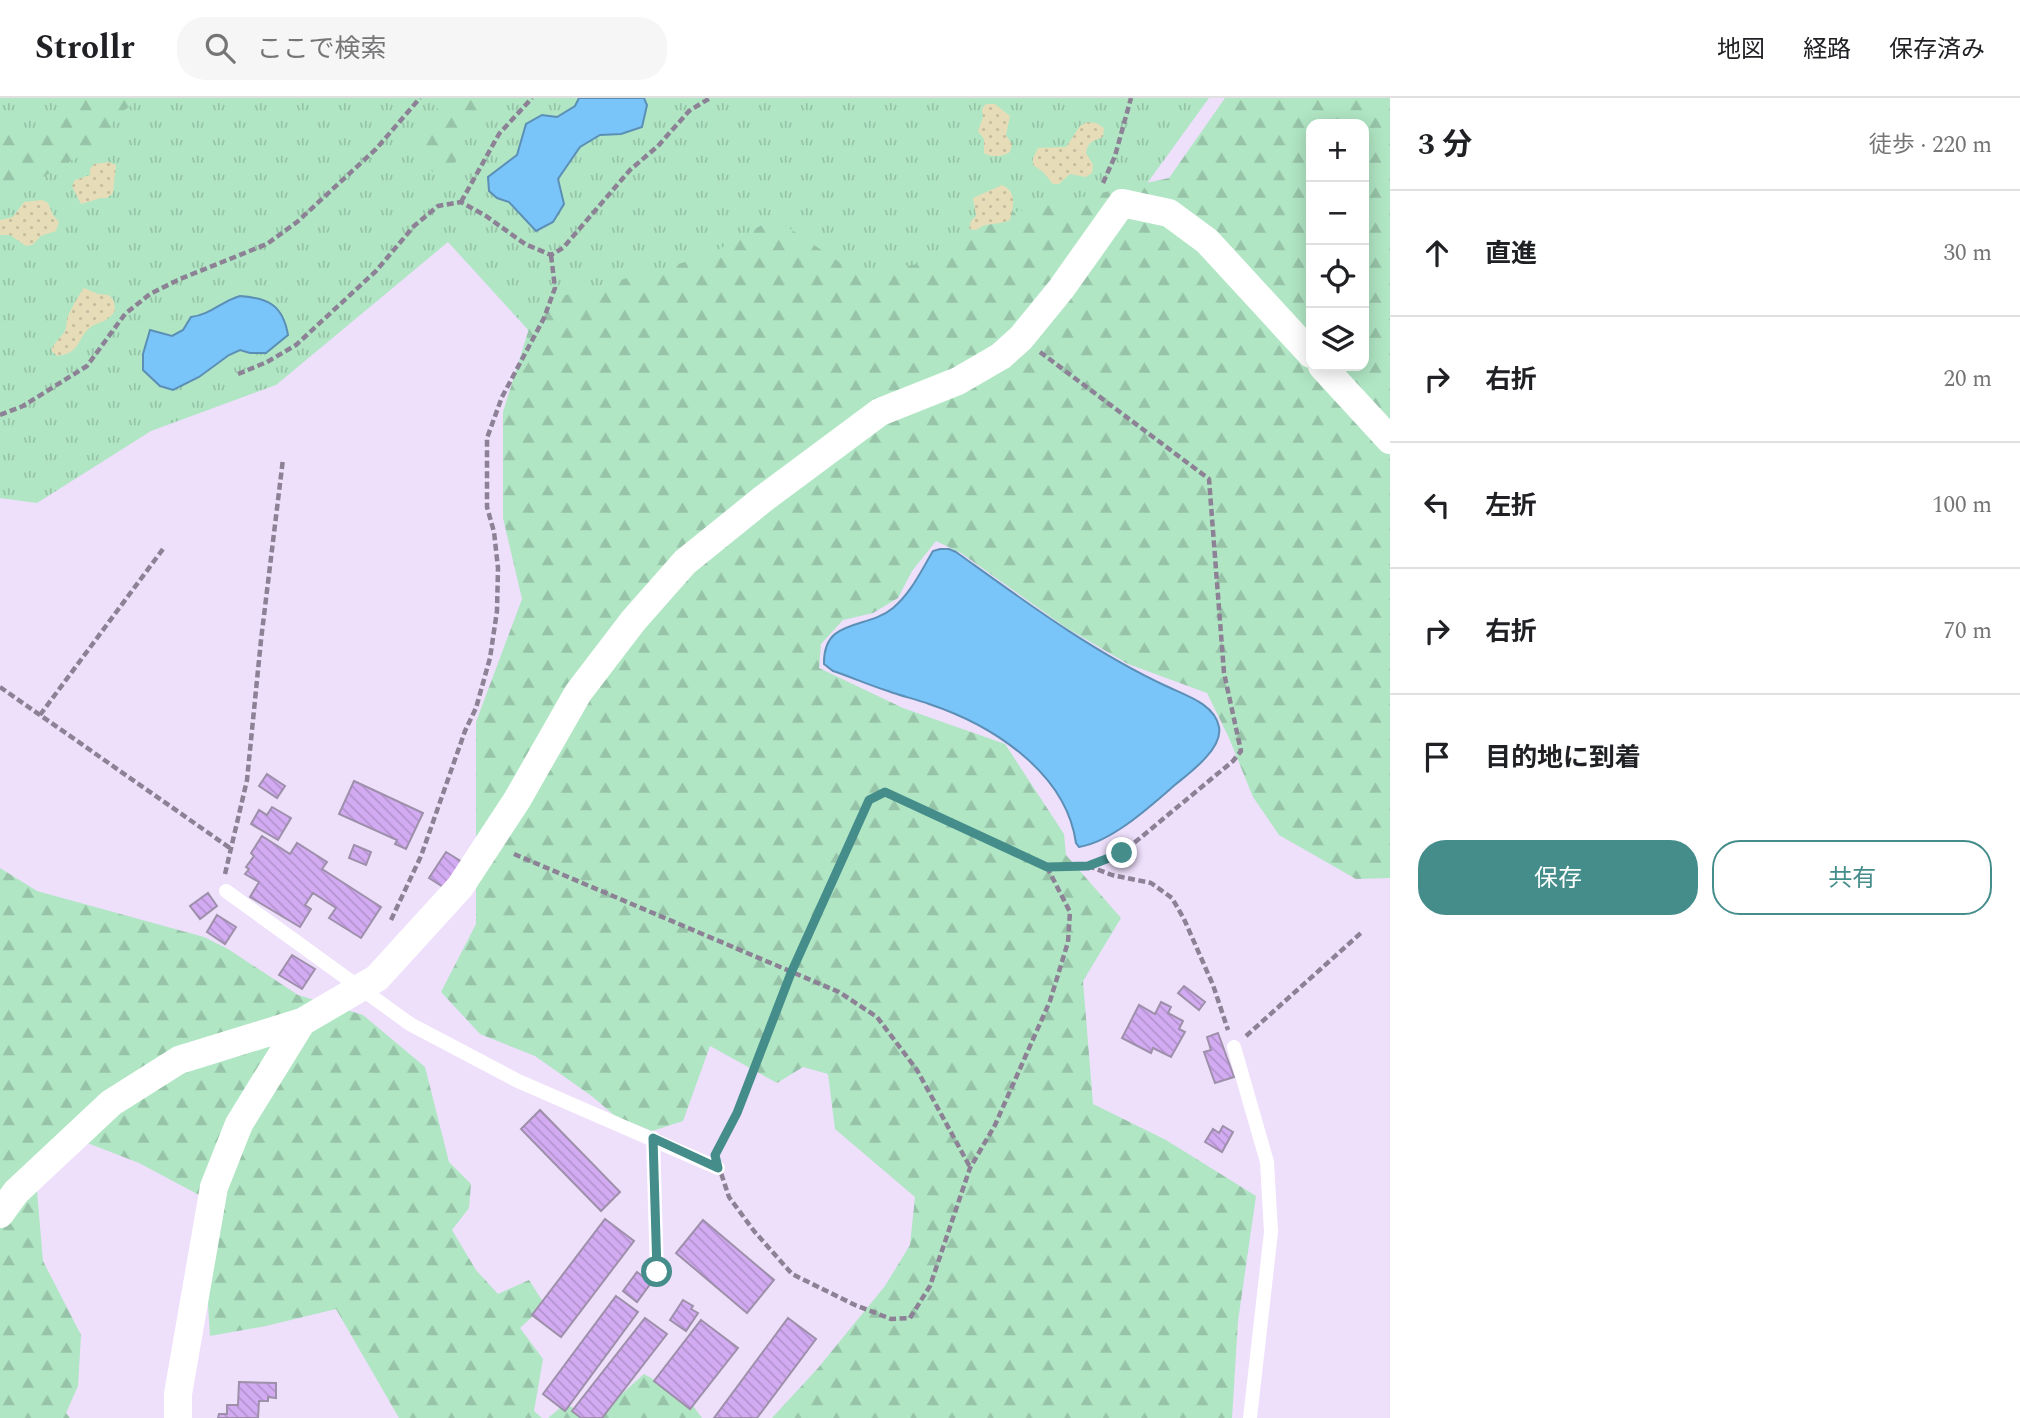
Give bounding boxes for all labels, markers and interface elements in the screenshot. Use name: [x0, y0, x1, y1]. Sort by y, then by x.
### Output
search box: [177, 17, 667, 80]
text: Strollr: [35, 23, 135, 73]
icon: search: [201, 29, 239, 67]
text: ここで検索: [257, 29, 387, 69]
text: 地図: [1717, 32, 1765, 68]
text: 経路: [1803, 32, 1851, 68]
text: 保存済み: [1889, 32, 1985, 68]
map controls: [1306, 119, 1369, 371]
button: +: [1306, 119, 1369, 182]
text: 3 分: [1418, 122, 1472, 168]
text: 徒歩 · 220 m: [1869, 128, 1992, 163]
button: −: [1306, 182, 1369, 245]
icon: ahead: [1418, 234, 1456, 272]
text: 直進: [1485, 234, 1537, 274]
text: 30 m: [1943, 236, 1992, 271]
button: locate: [1306, 245, 1369, 308]
button: layers: [1306, 308, 1369, 371]
icon: right: [1418, 360, 1456, 398]
text: 右折: [1485, 360, 1537, 400]
text: 20 m: [1943, 362, 1992, 397]
icon: left: [1418, 486, 1456, 524]
text: 左折: [1485, 486, 1537, 526]
text: 100 m: [1932, 488, 1992, 523]
icon: right: [1418, 612, 1456, 650]
text: 右折: [1485, 612, 1537, 652]
text: 70 m: [1943, 614, 1992, 649]
icon: arrive: [1418, 738, 1456, 776]
text: 目的地に到着: [1485, 738, 1641, 778]
route end: [1106, 837, 1137, 868]
button: 保存: [1418, 840, 1698, 915]
button: 共有: [1712, 840, 1992, 915]
route start: [641, 1256, 672, 1287]

